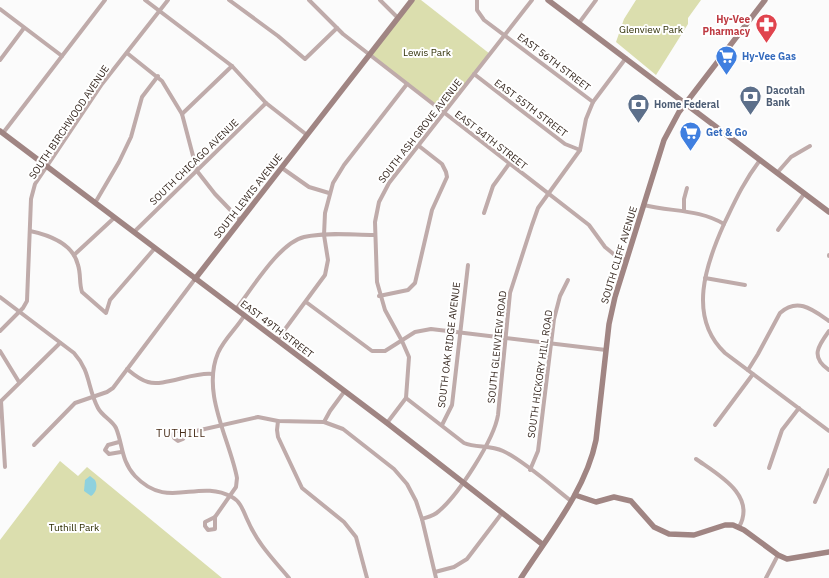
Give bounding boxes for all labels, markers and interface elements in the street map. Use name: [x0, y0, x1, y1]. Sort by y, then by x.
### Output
pharmacy icon: Hy-Vee Pharmacy: [753, 12, 779, 45]
place label: Hy-Vee Pharmacy: [703, 13, 751, 38]
park label: Glenview Park: [619, 23, 684, 36]
street label: EAST 56TH STREET: [515, 30, 593, 94]
supermarket icon: Hy-Vee Gas: [713, 43, 739, 76]
park label: Lewis Park: [403, 46, 452, 59]
place label: Hy-Vee Gas: [742, 50, 796, 63]
street label: SOUTH BIRCHWOOD AVENUE: [26, 62, 112, 181]
street label: SOUTH ASH GROVE AVENUE: [375, 76, 465, 186]
street label: EAST 55TH STREET: [492, 76, 570, 140]
bank icon: Dacotah Bank: [738, 83, 764, 116]
place label: Dacotah Bank: [766, 84, 805, 109]
bank icon: Home Federal: [625, 91, 651, 124]
place label: Home Federal: [654, 98, 719, 111]
street label: EAST 54TH STREET: [452, 108, 530, 172]
street label: SOUTH CHICAGO AVENUE: [147, 116, 241, 208]
supermarket icon: Get & Go: [678, 119, 704, 152]
place label: Get & Go: [706, 126, 748, 139]
street label: SOUTH LEWIS AVENUE: [211, 151, 285, 241]
street label: SOUTH CLIFF AVENUE: [598, 205, 640, 305]
street label: SOUTH OAK RIDGE AVENUE: [435, 281, 463, 409]
street label: SOUTH GLENVIEW ROAD: [485, 290, 509, 404]
street label: EAST 49TH STREET: [238, 297, 316, 361]
street label: SOUTH HICKORY HILL ROAD: [525, 309, 555, 439]
district label: TUTHILL: [156, 426, 206, 440]
park label: Tuthill Park: [49, 521, 100, 534]

